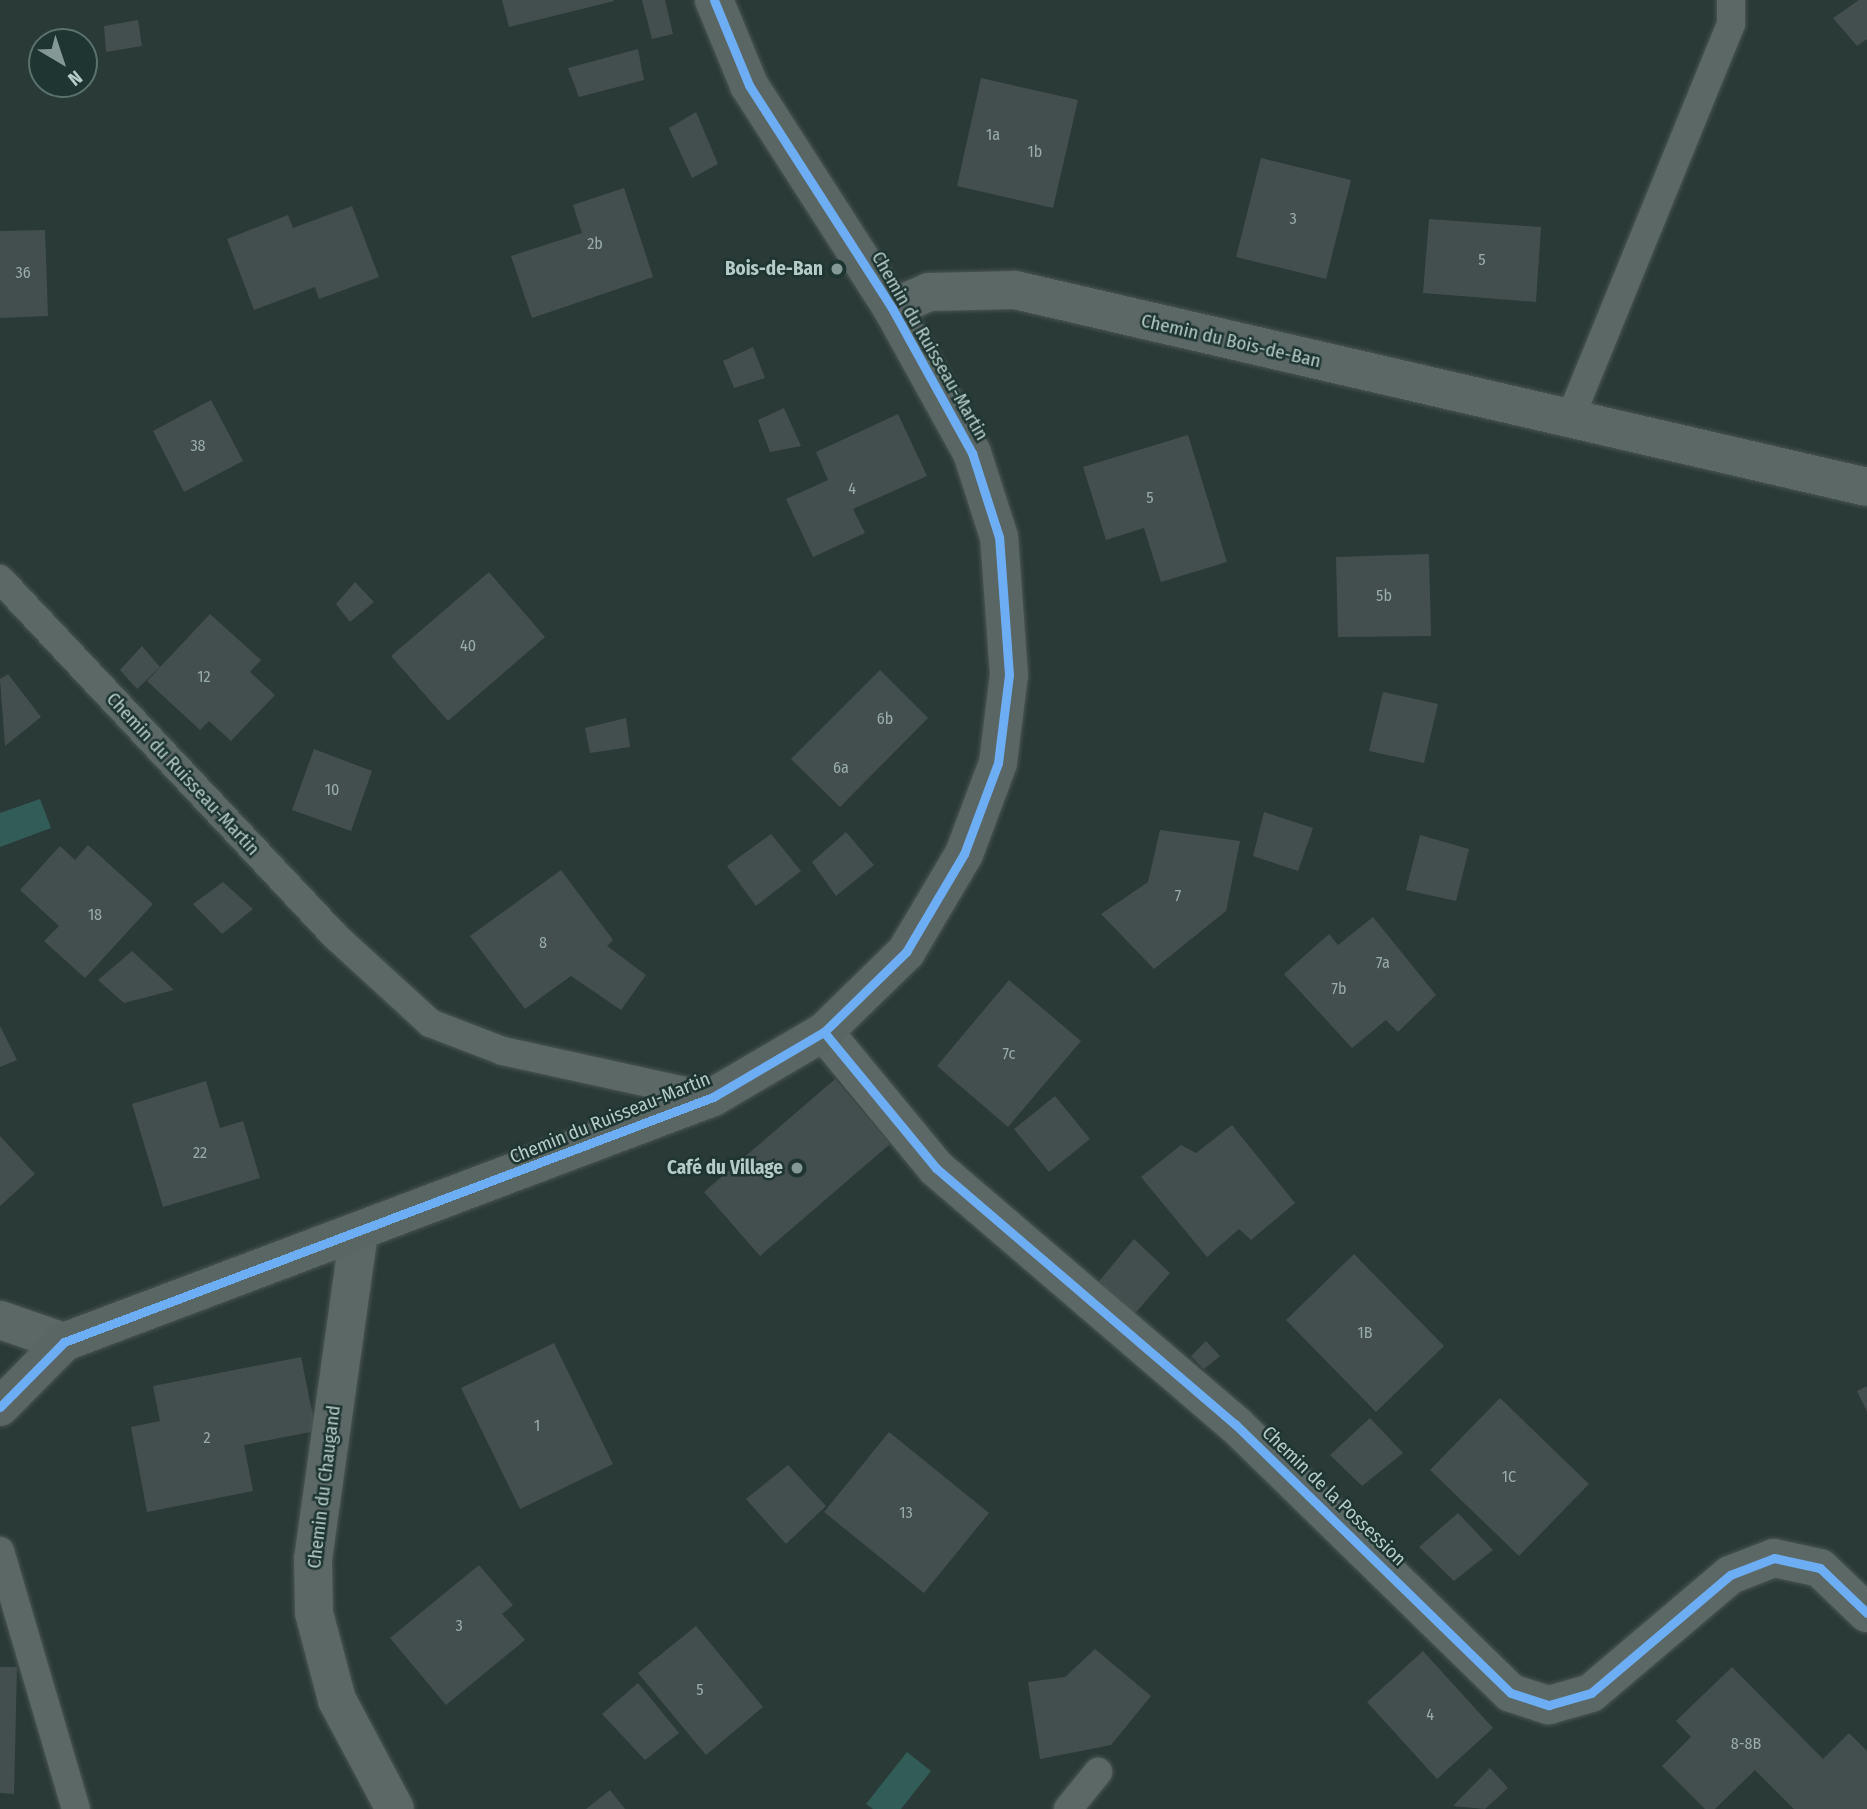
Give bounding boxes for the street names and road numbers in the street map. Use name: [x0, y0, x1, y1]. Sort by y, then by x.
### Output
street label: Chemin du Ruisseau-Martin: [867, 247, 993, 445]
street label: Chemin du Bois-de-Ban: [1139, 309, 1323, 373]
street label: Chemin du Ruisseau-Martin: [102, 688, 264, 860]
street label: Chemin du Ruisseau-Martin: [506, 1067, 714, 1169]
street label: Chemin du Chaugand: [303, 1404, 345, 1570]
street label: Chemin de la Possession: [1257, 1421, 1411, 1571]

